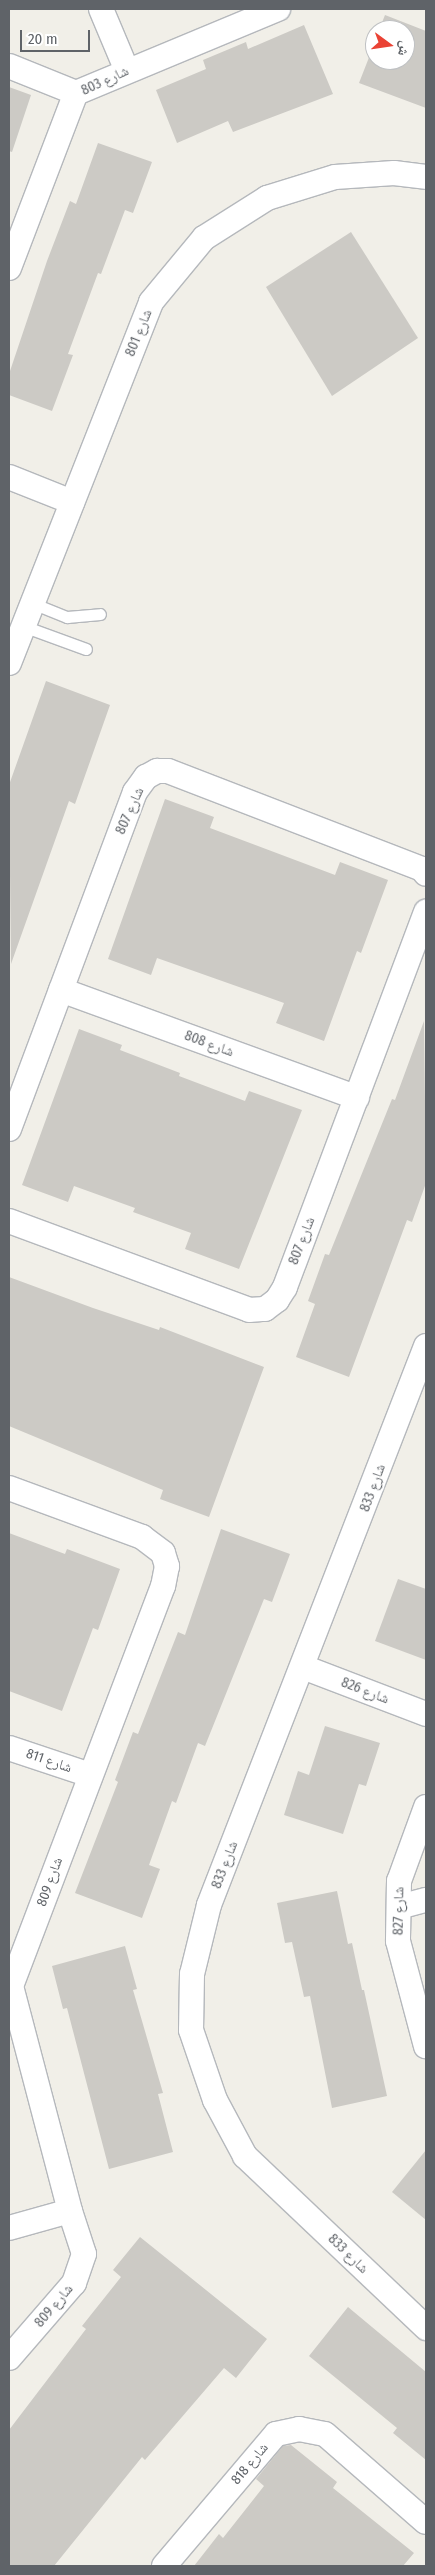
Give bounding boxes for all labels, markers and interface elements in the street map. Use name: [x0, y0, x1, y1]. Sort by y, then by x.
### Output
scale bar: [22, 20, 92, 52]
north arrow: [365, 20, 415, 70]
text: 20 m: [28, 30, 58, 48]
text: ش: [394, 39, 414, 58]
street label: شارع 803: [79, 63, 131, 99]
street label: شارع 801: [122, 307, 156, 359]
street label: شارع 807: [112, 785, 148, 837]
street label: شارع 808: [182, 1027, 236, 1061]
street label: شارع 807: [285, 1215, 319, 1267]
street label: شارع 833: [357, 1462, 389, 1514]
street label: شارع 826: [339, 1674, 391, 1708]
street label: شارع 811: [24, 1745, 74, 1777]
street label: شارع 833: [208, 1839, 242, 1891]
street label: شارع 809: [33, 1855, 67, 1909]
street label: شارع 827: [390, 1887, 408, 1935]
street label: شارع 833: [324, 2231, 372, 2277]
street label: شارع 809: [31, 2281, 77, 2331]
street label: شارع 818: [228, 2440, 272, 2488]

